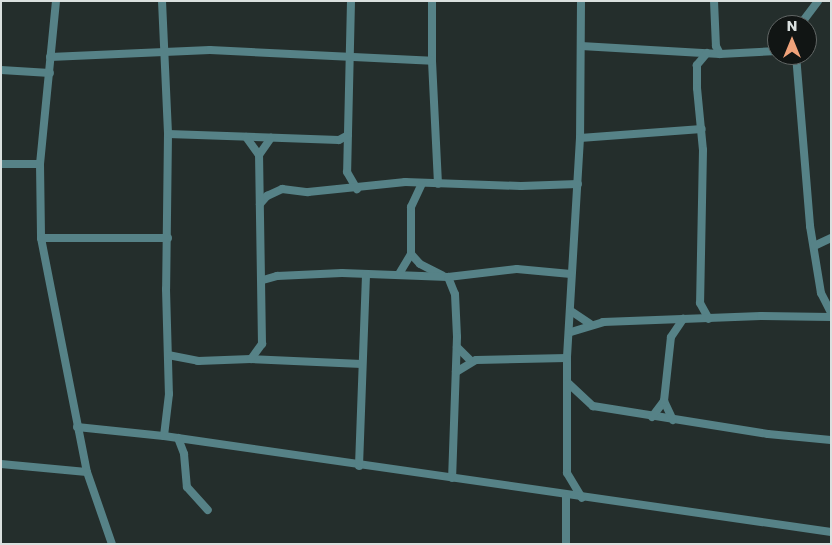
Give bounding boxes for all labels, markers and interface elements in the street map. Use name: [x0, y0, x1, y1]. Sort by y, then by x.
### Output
north arrow: [767, 15, 817, 65]
text: N: [787, 16, 797, 36]

